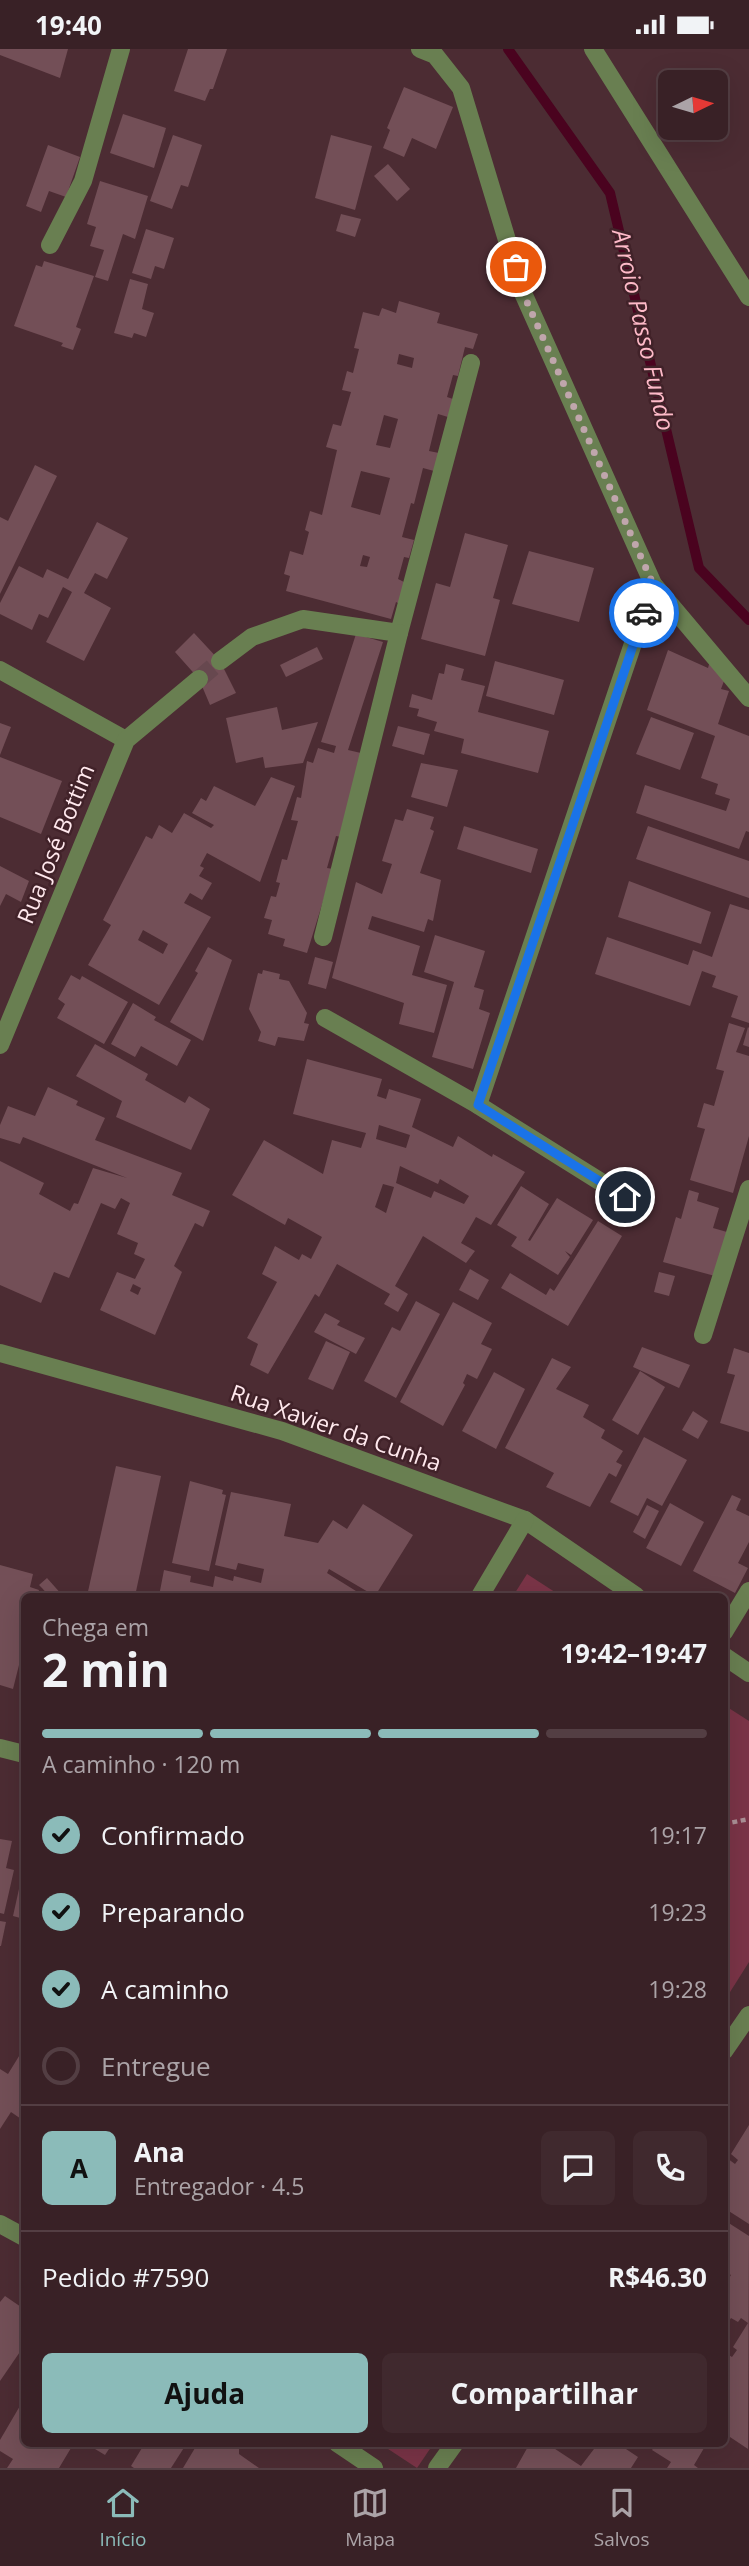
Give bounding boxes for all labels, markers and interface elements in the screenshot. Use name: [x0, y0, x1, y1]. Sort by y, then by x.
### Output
text: 19:40: [35, 7, 102, 43]
north arrow: [658, 70, 728, 140]
map controls: [658, 70, 728, 140]
water label: Arroio Passo Fundo: [605, 224, 684, 434]
pin: [486, 237, 546, 297]
icon: bag: [497, 248, 535, 286]
courier: [609, 578, 679, 648]
icon: car: [625, 594, 663, 632]
street label: Rua José Bottim: [9, 759, 102, 928]
pin: [595, 1167, 655, 1227]
icon: home: [606, 1178, 644, 1216]
street label: Rua Xavier da Cunha: [227, 1376, 446, 1478]
text: Chega em: [42, 1611, 149, 1643]
text: 19:42–19:47: [560, 1635, 707, 1671]
text: 2 min: [42, 1638, 170, 1700]
text: A caminho · 120 m: [42, 1748, 240, 1780]
icon: check: [42, 1816, 80, 1854]
text: Confirmado: [101, 1817, 245, 1853]
text: 19:17: [648, 1819, 707, 1851]
icon: check: [42, 1893, 80, 1931]
text: Preparando: [101, 1894, 245, 1930]
text: 19:23: [648, 1896, 707, 1928]
icon: check: [42, 1970, 80, 2008]
text: A caminho: [101, 1971, 229, 2007]
text: 19:28: [648, 1973, 707, 2005]
text: Entregue: [101, 2048, 211, 2084]
button: chat: [541, 2131, 615, 2205]
button: phone: [633, 2131, 707, 2205]
text: Ana: [134, 2134, 185, 2170]
text: A: [70, 2150, 88, 2186]
text: Entregador · 4.5: [134, 2170, 304, 2202]
text: Pedido #7590: [42, 2259, 209, 2295]
text: R$46.30: [608, 2259, 707, 2295]
button: Ajuda: [42, 2353, 368, 2433]
button: Compartilhar: [382, 2353, 707, 2433]
tab: Início: [99, 2484, 146, 2552]
tab: Mapa: [345, 2484, 395, 2552]
tab: Salvos: [594, 2484, 650, 2552]

